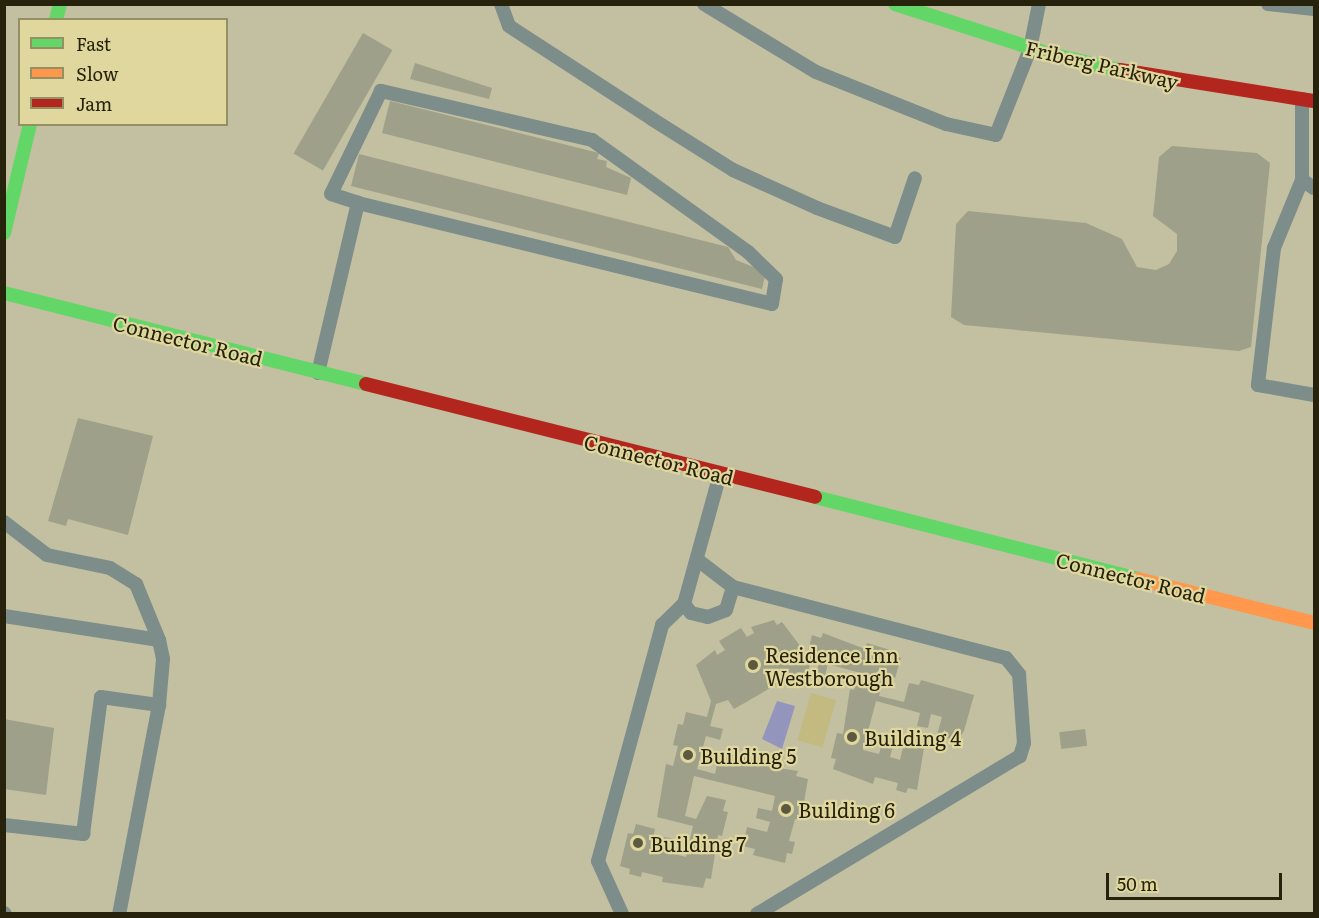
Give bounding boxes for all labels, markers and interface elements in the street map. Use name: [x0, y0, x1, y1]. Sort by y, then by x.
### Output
legend: [18, 18, 228, 126]
text: Fast: [76, 30, 111, 57]
street label: Friberg Parkway: [1023, 35, 1181, 93]
text: Slow: [76, 60, 118, 87]
text: Jam: [76, 90, 112, 117]
street label: Connector Road: [111, 310, 265, 370]
street label: Connector Road: [582, 429, 736, 489]
street label: Connector Road: [1054, 547, 1208, 607]
place label: Residence Inn Westborough: [765, 642, 899, 689]
marker: Residence Inn Westborough: [746, 658, 760, 672]
place label: Building 4: [864, 725, 961, 749]
marker: Building 4: [845, 730, 859, 744]
place label: Building 5: [700, 743, 796, 767]
marker: Building 5: [681, 748, 695, 762]
place label: Building 6: [798, 797, 895, 821]
marker: Building 6: [779, 802, 793, 816]
place label: Building 7: [650, 831, 746, 855]
marker: Building 7: [631, 836, 645, 850]
scale bar: [1109, 861, 1284, 899]
text: 50 m: [1117, 870, 1158, 897]

